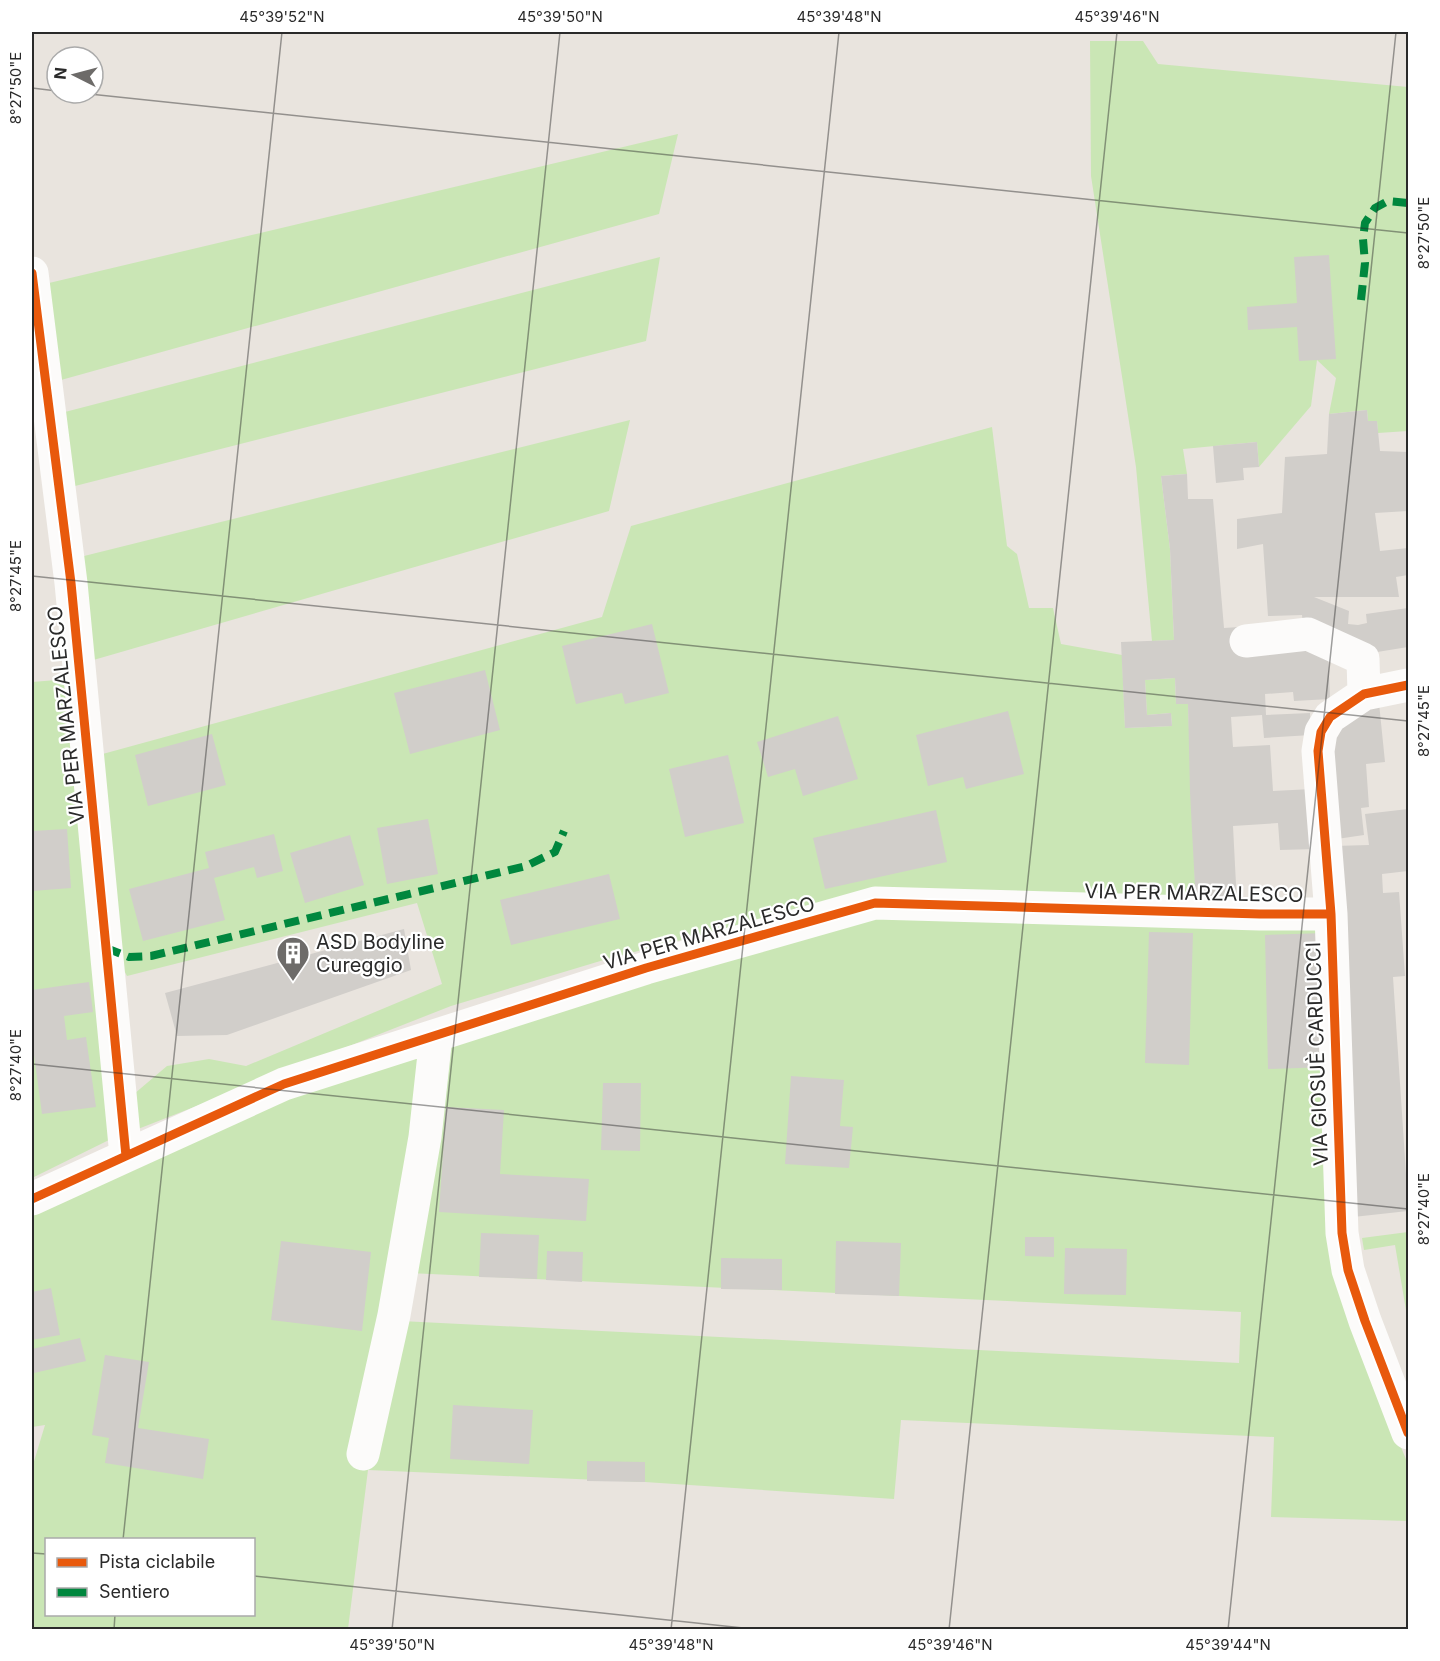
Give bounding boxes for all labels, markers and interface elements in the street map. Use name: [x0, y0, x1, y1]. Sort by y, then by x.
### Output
text: 45°39'52"N: [239, 7, 325, 26]
text: 45°39'50"N: [517, 7, 603, 26]
text: 45°39'48"N: [796, 7, 882, 26]
text: 45°39'46"N: [1074, 7, 1160, 26]
north arrow: [45, 45, 105, 105]
text: 8°27'50"E: [6, 52, 25, 124]
text: N: [49, 66, 71, 81]
text: 8°27'50"E: [1414, 197, 1433, 269]
text: 8°27'45"E: [6, 540, 25, 612]
street label: VIA PER MARZALESCO: [43, 605, 89, 825]
text: 8°27'45"E: [1414, 685, 1433, 757]
street label: VIA PER MARZALESCO: [1084, 879, 1304, 907]
street label: VIA PER MARZALESCO: [600, 891, 818, 975]
place label: ASD Bodyline Cureggio: [316, 930, 445, 977]
building icon: ASD Bodyline Cureggio: [275, 935, 311, 982]
street label: VIA GIOSUÈ CARDUCCI: [1300, 941, 1333, 1167]
text: 8°27'40"E: [6, 1029, 25, 1101]
text: 8°27'40"E: [1414, 1173, 1433, 1245]
legend: [45, 1538, 255, 1616]
text: Pista ciclabile: [99, 1551, 215, 1572]
text: Sentiero: [99, 1581, 170, 1602]
text: 45°39'50"N: [349, 1635, 435, 1654]
text: 45°39'48"N: [628, 1635, 714, 1654]
text: 45°39'46"N: [907, 1635, 993, 1654]
text: 45°39'44"N: [1185, 1635, 1271, 1654]

